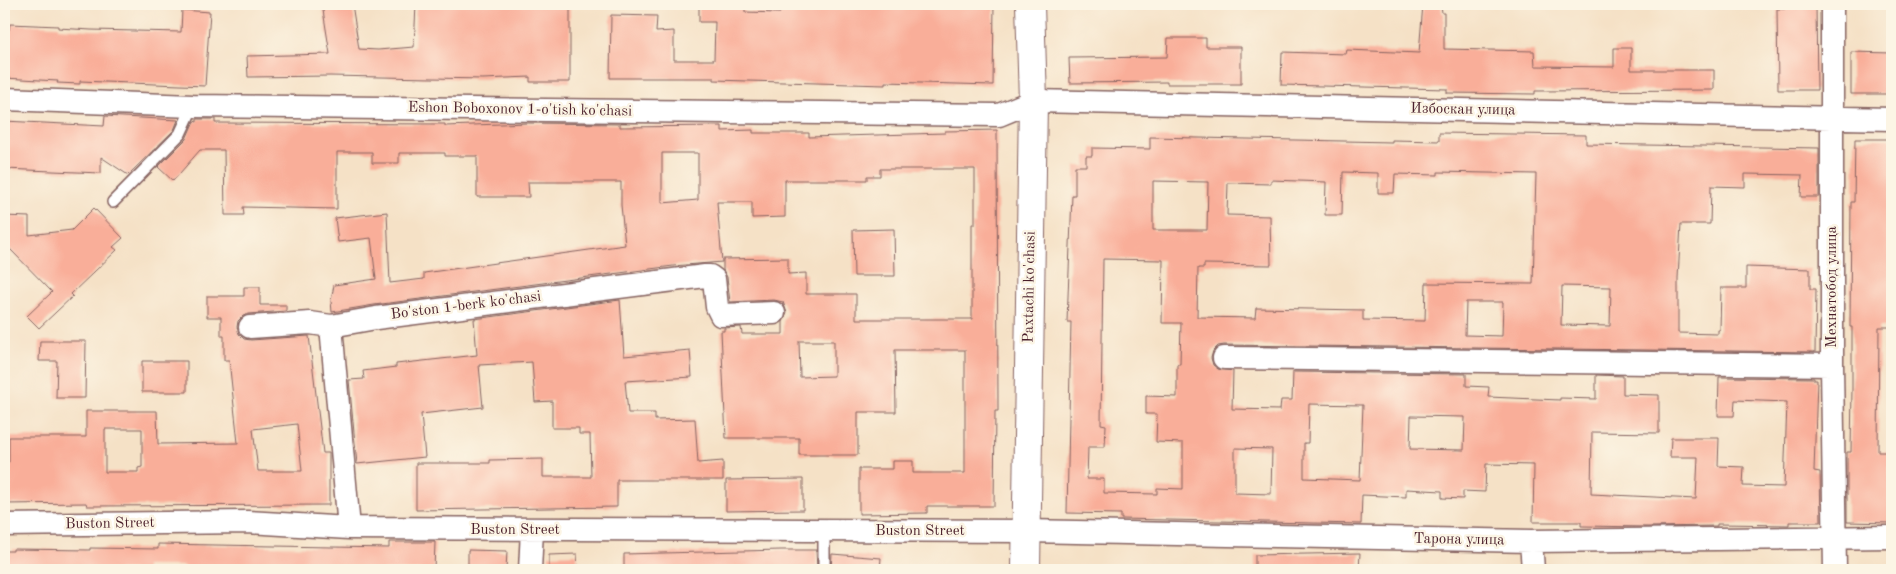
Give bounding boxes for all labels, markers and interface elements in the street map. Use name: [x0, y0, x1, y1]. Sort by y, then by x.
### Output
street label: Eshon Boboxonov 1-o'tish ko'chasi: [408, 101, 632, 119]
street label: Избоскан улица: [1410, 102, 1516, 118]
street label: Мехнатобод улица: [1825, 226, 1840, 348]
street label: Paxtachi ko'chasi: [1022, 231, 1038, 343]
street label: Bo'ston 1-berk ko'chasi: [390, 289, 542, 323]
street label: Buston Street: [65, 516, 155, 532]
street label: Buston Street: [470, 523, 560, 538]
street label: Buston Street: [875, 524, 965, 539]
street label: Тарона улица: [1413, 532, 1505, 548]

